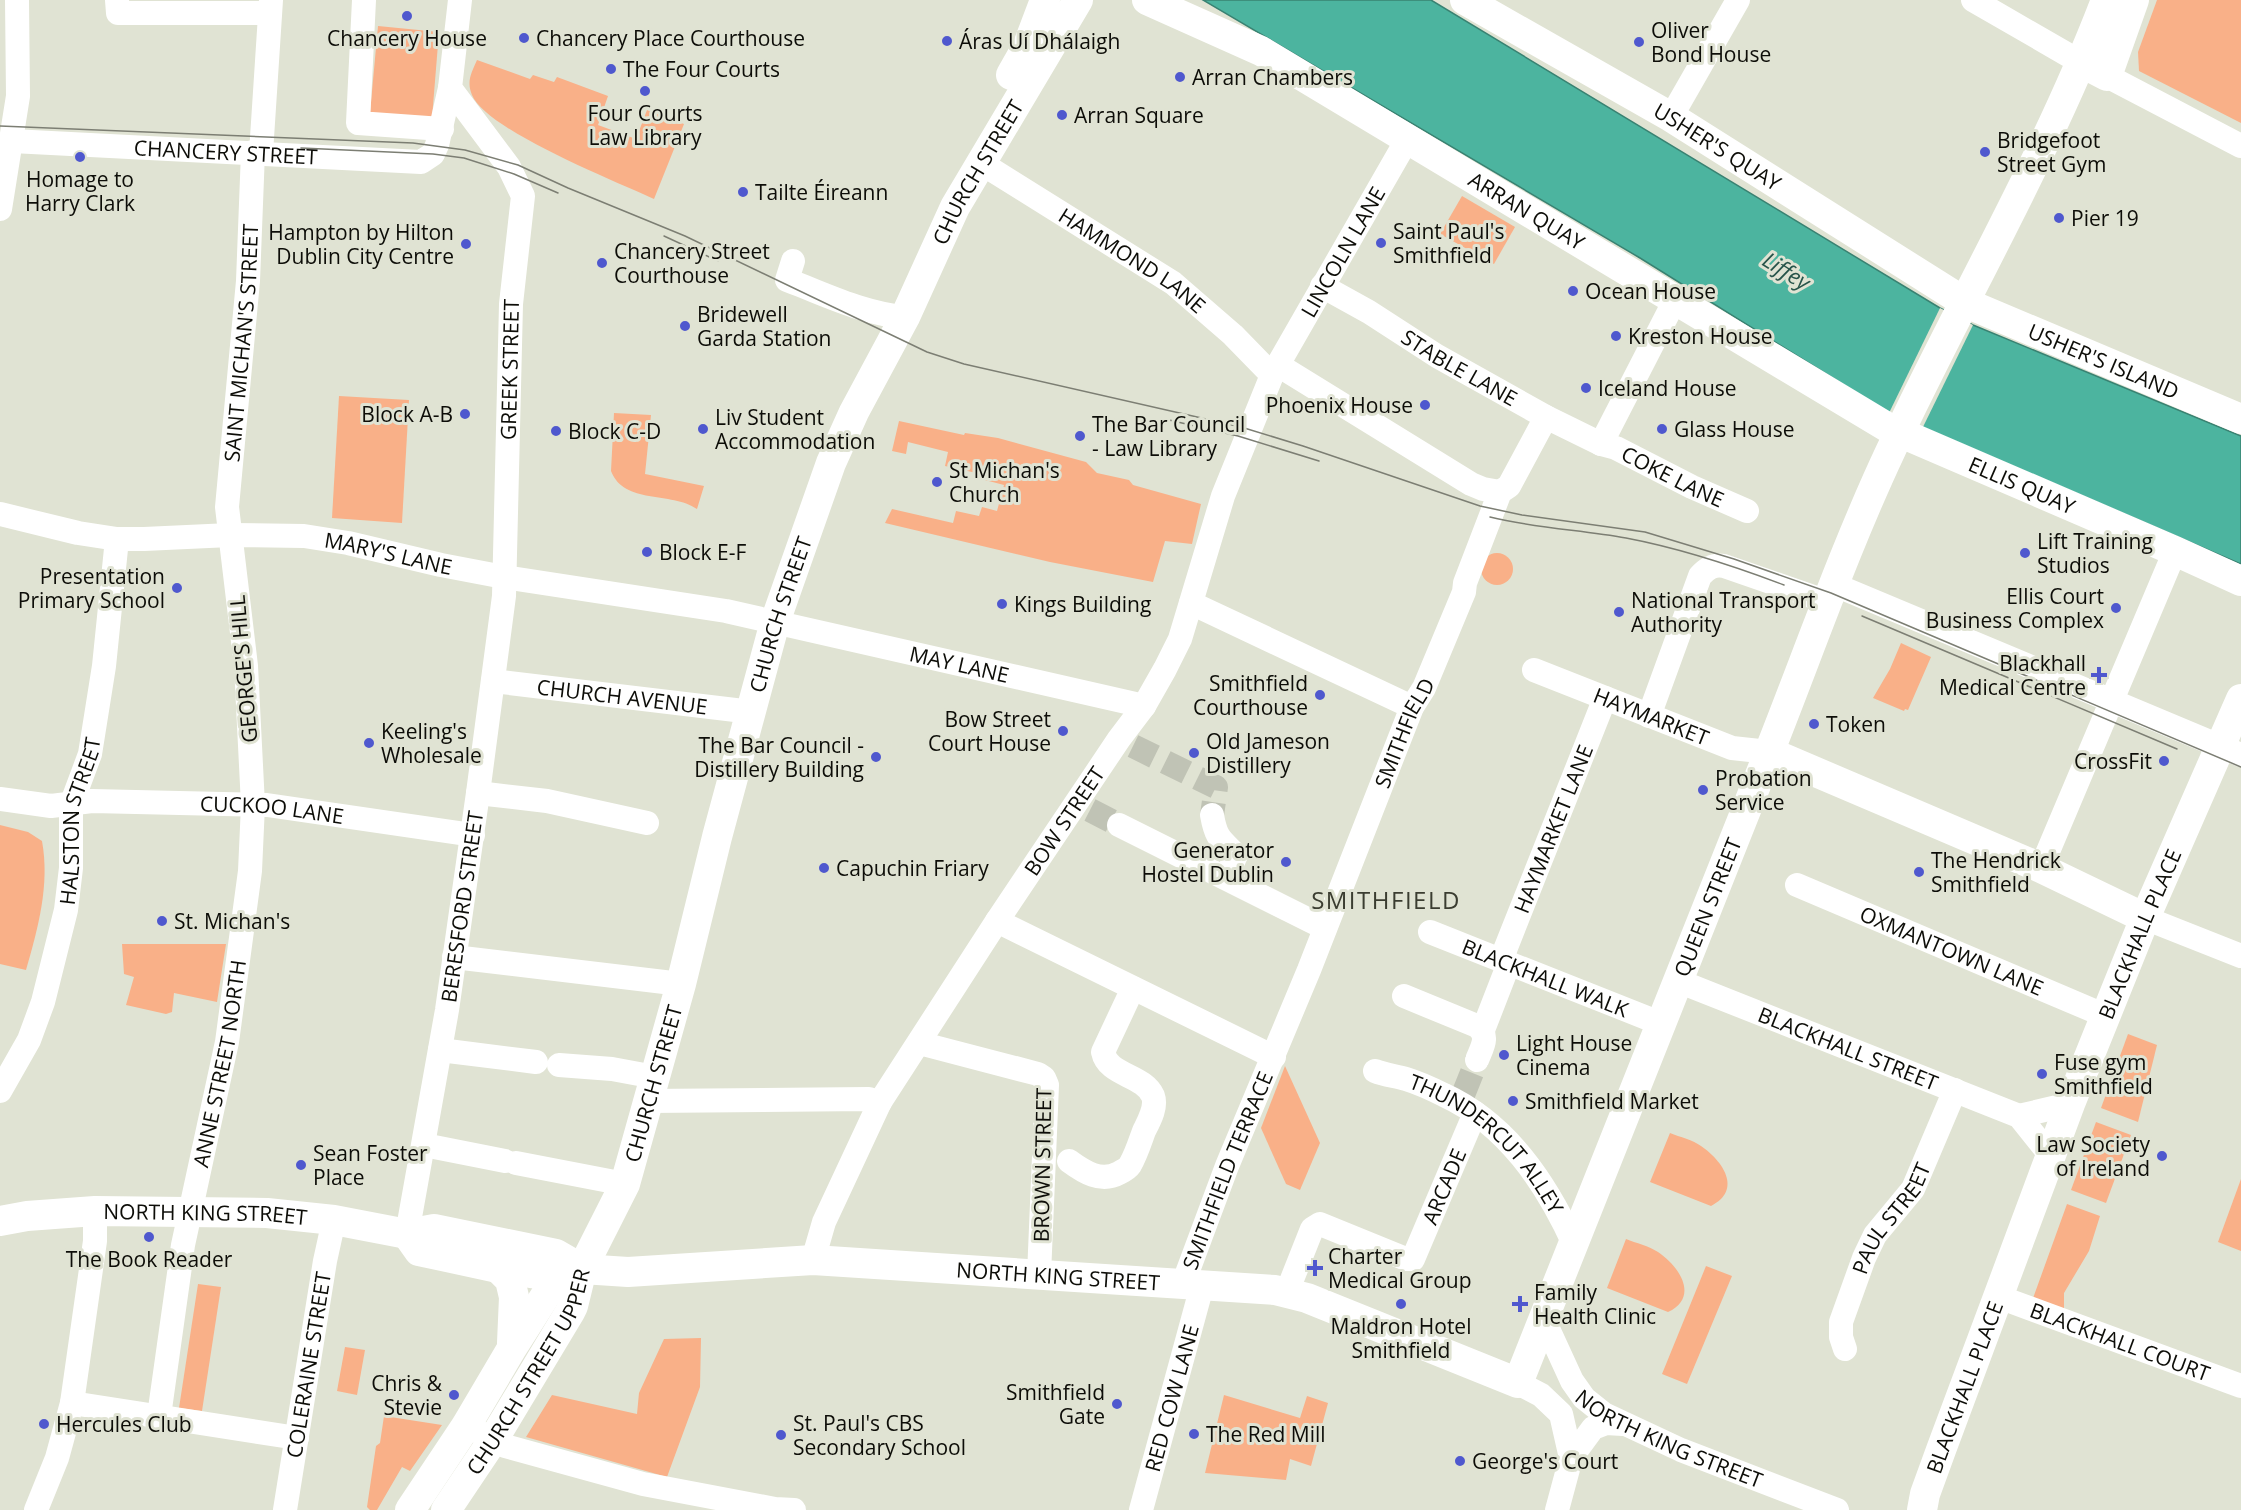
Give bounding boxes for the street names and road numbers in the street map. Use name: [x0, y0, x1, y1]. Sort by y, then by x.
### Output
street label: CHURCH STREET: [926, 94, 1030, 249]
street label: USHER'S QUAY: [1649, 96, 1787, 197]
street label: CHANCERY STREET: [133, 133, 319, 171]
street label: ARRAN QUAY: [1464, 165, 1590, 256]
street label: LINCOLN LANE: [1294, 181, 1391, 322]
street label: HAMMOND LANE: [1054, 201, 1212, 319]
street label: SAINT MICHAN'S STREET: [217, 223, 264, 463]
street label: GREEK STREET: [494, 298, 525, 440]
street label: USHER'S ISLAND: [2024, 317, 2183, 405]
street label: STABLE LANE: [1396, 323, 1523, 412]
street label: COKE LANE: [1617, 439, 1729, 513]
street label: ELLIS QUAY: [1964, 450, 2080, 520]
street label: MARY'S LANE: [323, 525, 455, 581]
street label: CHURCH STREET: [743, 532, 818, 696]
street label: GEORGE'S HILL: [223, 594, 263, 744]
street label: MAY LANE: [907, 639, 1012, 689]
street label: CHURCH AVENUE: [535, 672, 709, 721]
street label: SMITHFIELD: [1368, 674, 1441, 792]
street label: HAYMARKET: [1589, 681, 1713, 752]
street label: HALSTON STREET: [53, 735, 107, 906]
street label: HAYMARKET LANE: [1507, 741, 1599, 917]
street label: BOW STREET: [1017, 761, 1111, 881]
street label: CUCKOO LANE: [200, 789, 346, 830]
street label: BERESFORD STREET: [434, 809, 489, 1004]
street label: QUEEN STREET: [1667, 833, 1748, 981]
street label: BLACKHALL PLACE: [2092, 845, 2188, 1023]
street label: OXMANTOWN LANE: [1856, 899, 2048, 1002]
street label: BLACKHALL WALK: [1458, 932, 1633, 1023]
street label: ANNE STREET NORTH: [186, 958, 252, 1170]
street label: BLACKHALL STREET: [1754, 1000, 1943, 1097]
street label: CHURCH STREET: [618, 1001, 689, 1165]
street label: SMITHFIELD TERRACE: [1176, 1067, 1279, 1273]
street label: THUNDERCUT ALLEY: [1406, 1067, 1570, 1219]
street label: BROWN STREET: [1027, 1087, 1057, 1242]
street label: ARCADE: [1415, 1144, 1472, 1228]
street label: PAUL STREET: [1845, 1158, 1937, 1278]
street label: NORTH KING STREET: [103, 1197, 309, 1231]
street label: NORTH KING STREET: [955, 1255, 1161, 1297]
street label: CHURCH STREET UPPER: [460, 1266, 596, 1480]
street label: COLERAINE STREET: [280, 1269, 337, 1460]
street label: BLACKHALL COURT: [2026, 1296, 2214, 1388]
street label: BLACKHALL PLACE: [1920, 1297, 2009, 1477]
street label: RED COW LANE: [1138, 1321, 1205, 1475]
street label: NORTH KING STREET: [1570, 1383, 1767, 1494]

